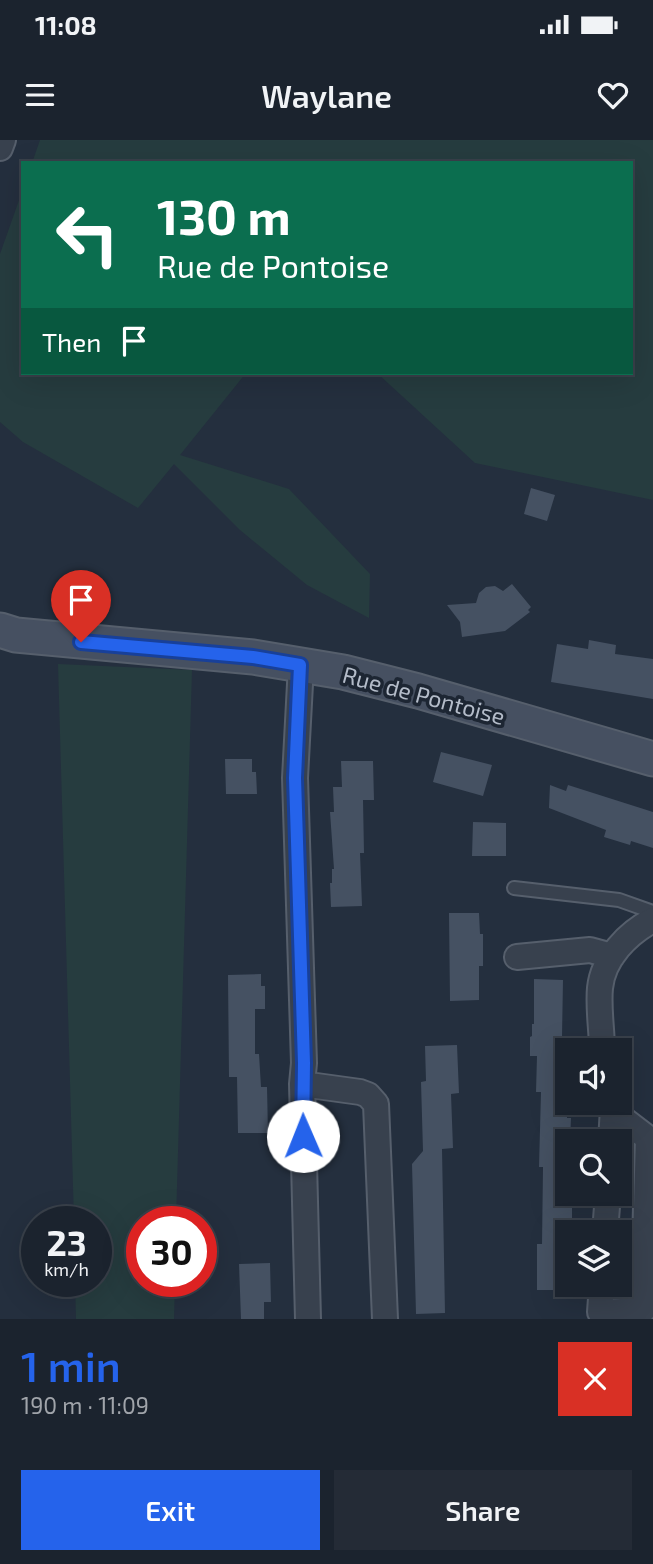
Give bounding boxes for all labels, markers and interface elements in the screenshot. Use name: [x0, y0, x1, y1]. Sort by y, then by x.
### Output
text: 11:08: [35, 9, 97, 40]
icon: menu: [21, 76, 59, 114]
text: Waylane: [261, 76, 392, 114]
icon: heart: [594, 76, 632, 114]
text: 130 m: [157, 186, 291, 245]
icon: left: [42, 189, 133, 280]
text: Rue de Pontoise: [157, 246, 389, 284]
icon: arrive: [115, 322, 153, 360]
text: Then: [42, 326, 101, 357]
pin: [51, 570, 111, 642]
icon: arrive: [62, 581, 100, 619]
street label: Rue de Pontoise: [340, 660, 508, 730]
map controls: [555, 1038, 632, 1297]
button: sound: [555, 1038, 632, 1115]
position arrow: [266, 1099, 340, 1173]
button: search: [555, 1129, 632, 1206]
speed limit sign: 30: [126, 1206, 217, 1297]
button: layers: [555, 1220, 632, 1297]
text: 23: [46, 1221, 87, 1263]
text: km/h: [44, 1258, 89, 1280]
text: 1 min: [21, 1340, 121, 1390]
button: close: [558, 1342, 632, 1416]
text: 190 m · 11:09: [21, 1391, 149, 1419]
button: Exit: [21, 1470, 320, 1550]
button: Share: [334, 1470, 632, 1550]

